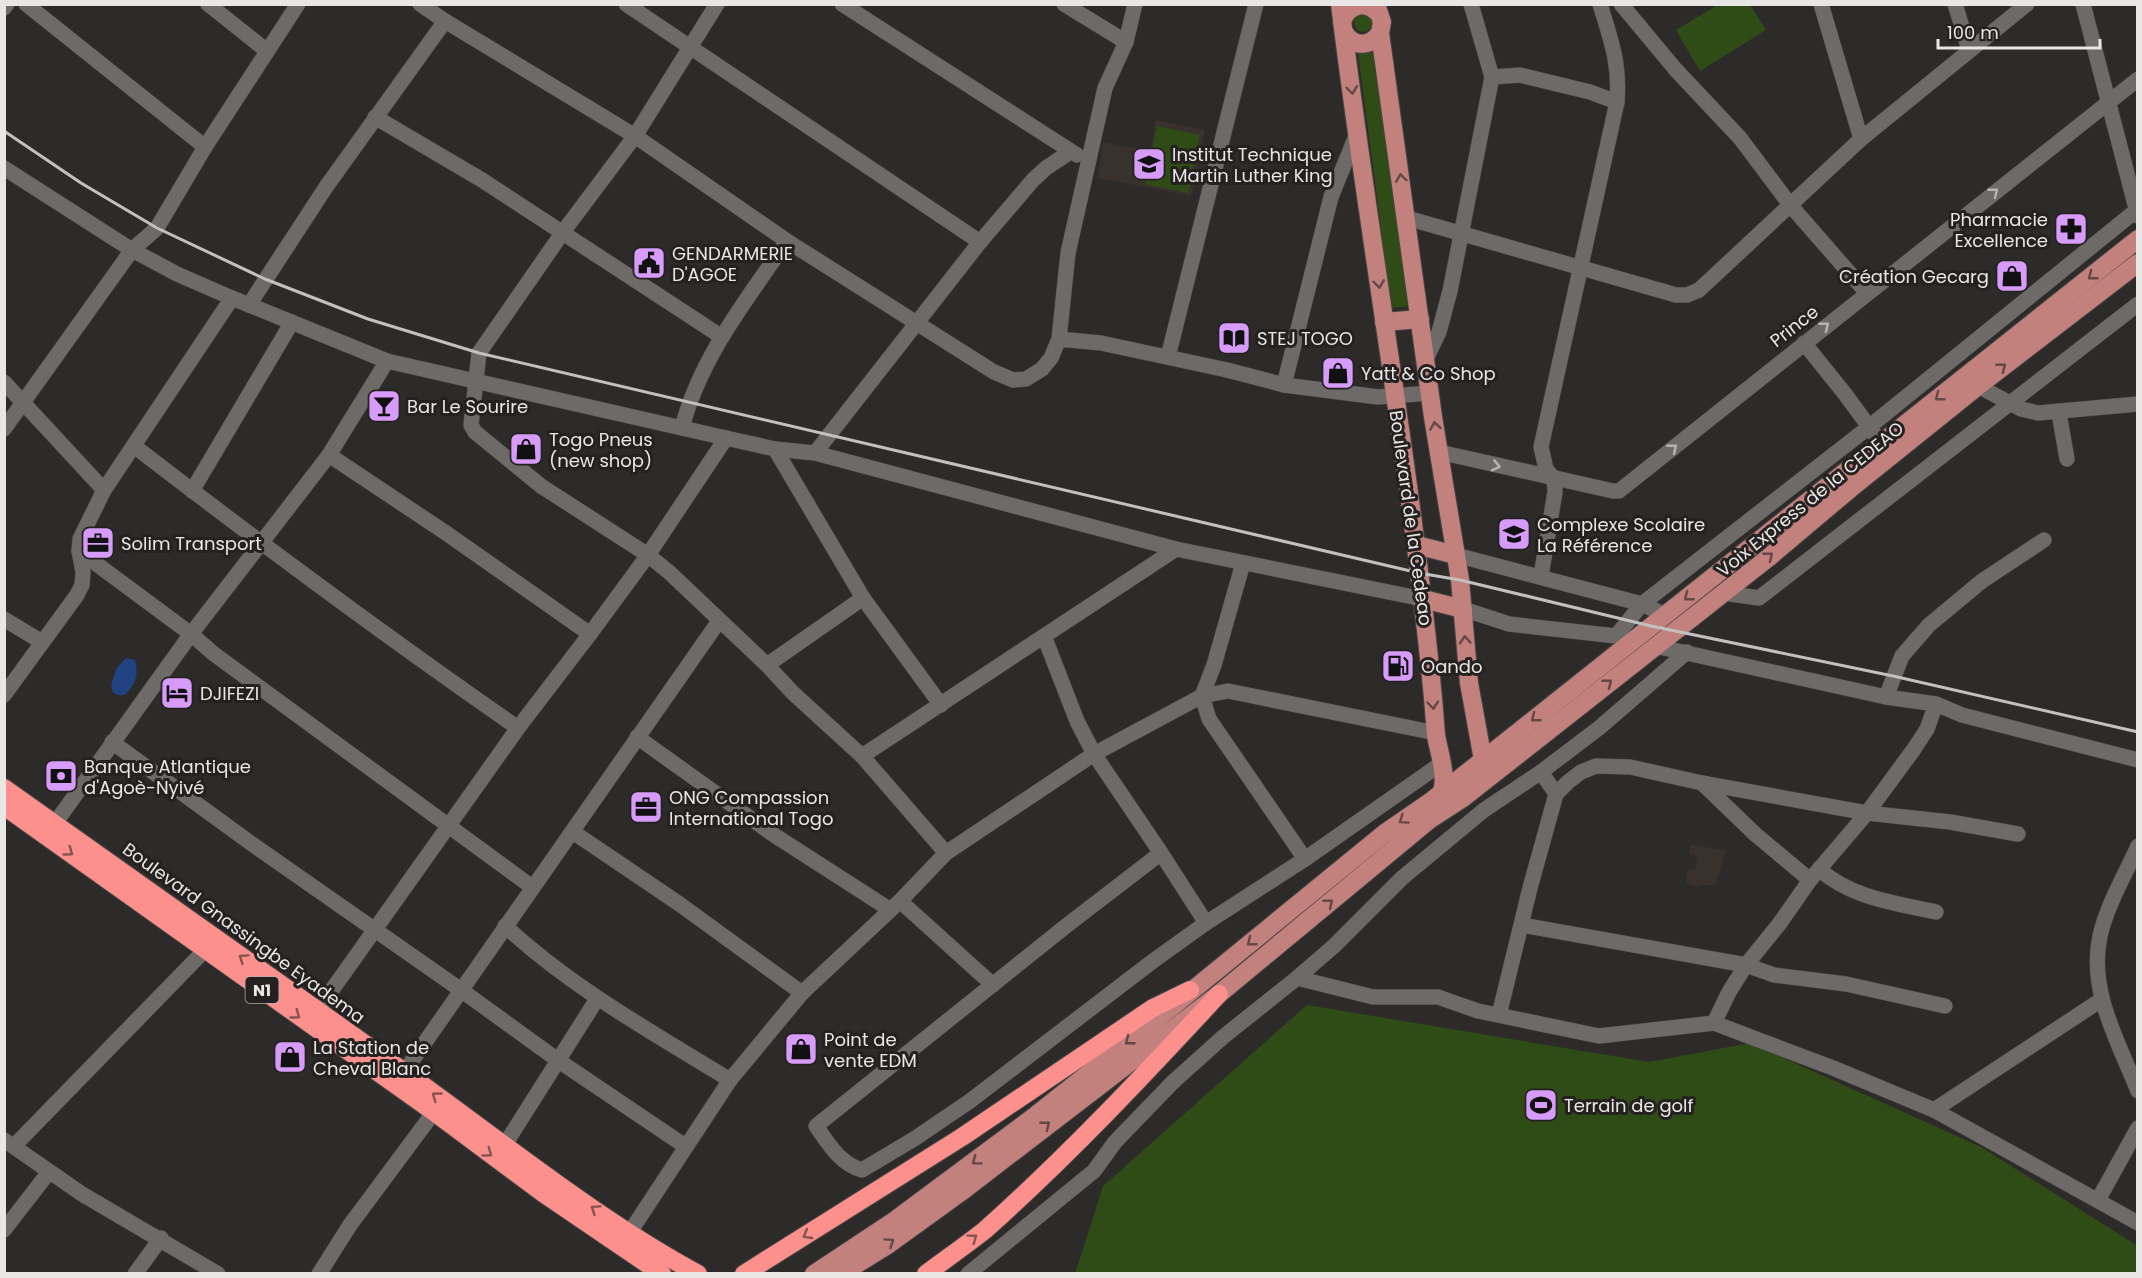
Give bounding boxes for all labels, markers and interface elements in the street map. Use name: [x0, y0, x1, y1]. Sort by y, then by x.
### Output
scale bar: [1938, 12, 2100, 50]
text: 100 m: [1947, 20, 1999, 45]
one-way arrow: [1346, 86, 1358, 95]
place label: Institut Technique Martin Luther King: [1172, 142, 1333, 188]
school or university icon: Institut Technique Martin Luther King: [1131, 146, 1167, 182]
one-way arrow: [1396, 173, 1408, 183]
one-way arrow: [1988, 188, 1999, 199]
place label: Pharmacie Excellence: [1950, 207, 2048, 253]
pharmacy icon: Pharmacie Excellence: [2053, 211, 2089, 247]
place label: GENDARMERIE D'AGOE: [672, 241, 793, 287]
public building icon: GENDARMERIE D'AGOE: [631, 245, 667, 281]
shop icon: Création Gecarg: [1994, 258, 2030, 294]
place label: Création Gecarg: [1839, 264, 1989, 289]
one-way arrow: [2087, 268, 2098, 279]
one-way arrow: [1372, 279, 1384, 288]
street label: Prince: [1765, 299, 1823, 353]
library icon: STEJ TOGO: [1216, 320, 1252, 356]
one-way arrow: [1819, 323, 1830, 334]
place label: STEJ TOGO: [1257, 326, 1353, 351]
shop icon: Yatt & Co Shop: [1320, 355, 1356, 391]
place label: Yatt & Co Shop: [1361, 361, 1496, 386]
one-way arrow: [1995, 363, 2006, 374]
bar icon: Bar Le Sourire: [366, 388, 402, 424]
one-way arrow: [1935, 389, 1946, 400]
place label: Bar Le Sourire: [407, 394, 528, 419]
street label: Boulevard de la Cedeao: [1384, 409, 1438, 627]
street label: Voix Express de la CEDEAO: [1711, 416, 1909, 582]
one-way arrow: [1429, 422, 1441, 431]
place label: Togo Pneus (new shop): [549, 427, 653, 473]
shop icon: Togo Pneus (new shop): [508, 431, 544, 467]
one-way arrow: [1666, 444, 1677, 455]
one-way arrow: [1491, 458, 1501, 471]
place label: Complexe Scolaire La Référence: [1537, 512, 1705, 558]
school or university icon: Complexe Scolaire La Référence: [1496, 516, 1532, 552]
office icon: Solim Transport: [80, 525, 116, 561]
place label: Solim Transport: [121, 531, 262, 556]
one-way arrow: [1762, 553, 1773, 564]
one-way arrow: [1683, 589, 1694, 600]
one-way arrow: [1459, 635, 1472, 644]
fuel station icon: Oando: [1380, 648, 1416, 684]
place label: Oando: [1421, 654, 1483, 679]
hotel icon: DJIFEZI: [159, 675, 195, 711]
one-way arrow: [1601, 680, 1612, 691]
place label: DJIFEZI: [200, 681, 259, 706]
one-way arrow: [1427, 701, 1440, 710]
one-way arrow: [1531, 710, 1542, 721]
place label: Banque Atlantique d'Agoè-Nyivé: [84, 754, 251, 800]
bank icon: Banque Atlantique d'Agoè-Nyivé: [43, 758, 79, 794]
place label: ONG Compassion International Togo: [669, 785, 833, 831]
office icon: ONG Compassion International Togo: [628, 789, 664, 825]
one-way arrow: [1399, 813, 1410, 824]
street label: Boulevard Gnassingbe Eyadema: [118, 837, 370, 1029]
one-way arrow: [62, 845, 73, 856]
one-way arrow: [1323, 900, 1334, 911]
one-way arrow: [1246, 934, 1257, 945]
one-way arrow: [239, 954, 250, 965]
road number: N1: [246, 977, 278, 1003]
one-way arrow: [289, 1007, 300, 1018]
place label: Point de vente EDM: [824, 1027, 917, 1073]
shop icon: Point de vente EDM: [783, 1031, 819, 1067]
one-way arrow: [1125, 1033, 1136, 1044]
place label: La Station de Cheval Blanc: [313, 1035, 431, 1081]
shop icon: La Station de Cheval Blanc: [272, 1039, 308, 1075]
sports icon: Terrain de golf: [1523, 1087, 1559, 1123]
one-way arrow: [432, 1092, 443, 1103]
place label: Terrain de golf: [1564, 1093, 1693, 1118]
one-way arrow: [1040, 1122, 1051, 1133]
one-way arrow: [481, 1146, 492, 1157]
one-way arrow: [971, 1153, 982, 1164]
one-way arrow: [591, 1205, 602, 1216]
one-way arrow: [803, 1228, 813, 1240]
one-way arrow: [967, 1235, 978, 1246]
one-way arrow: [884, 1238, 895, 1249]

